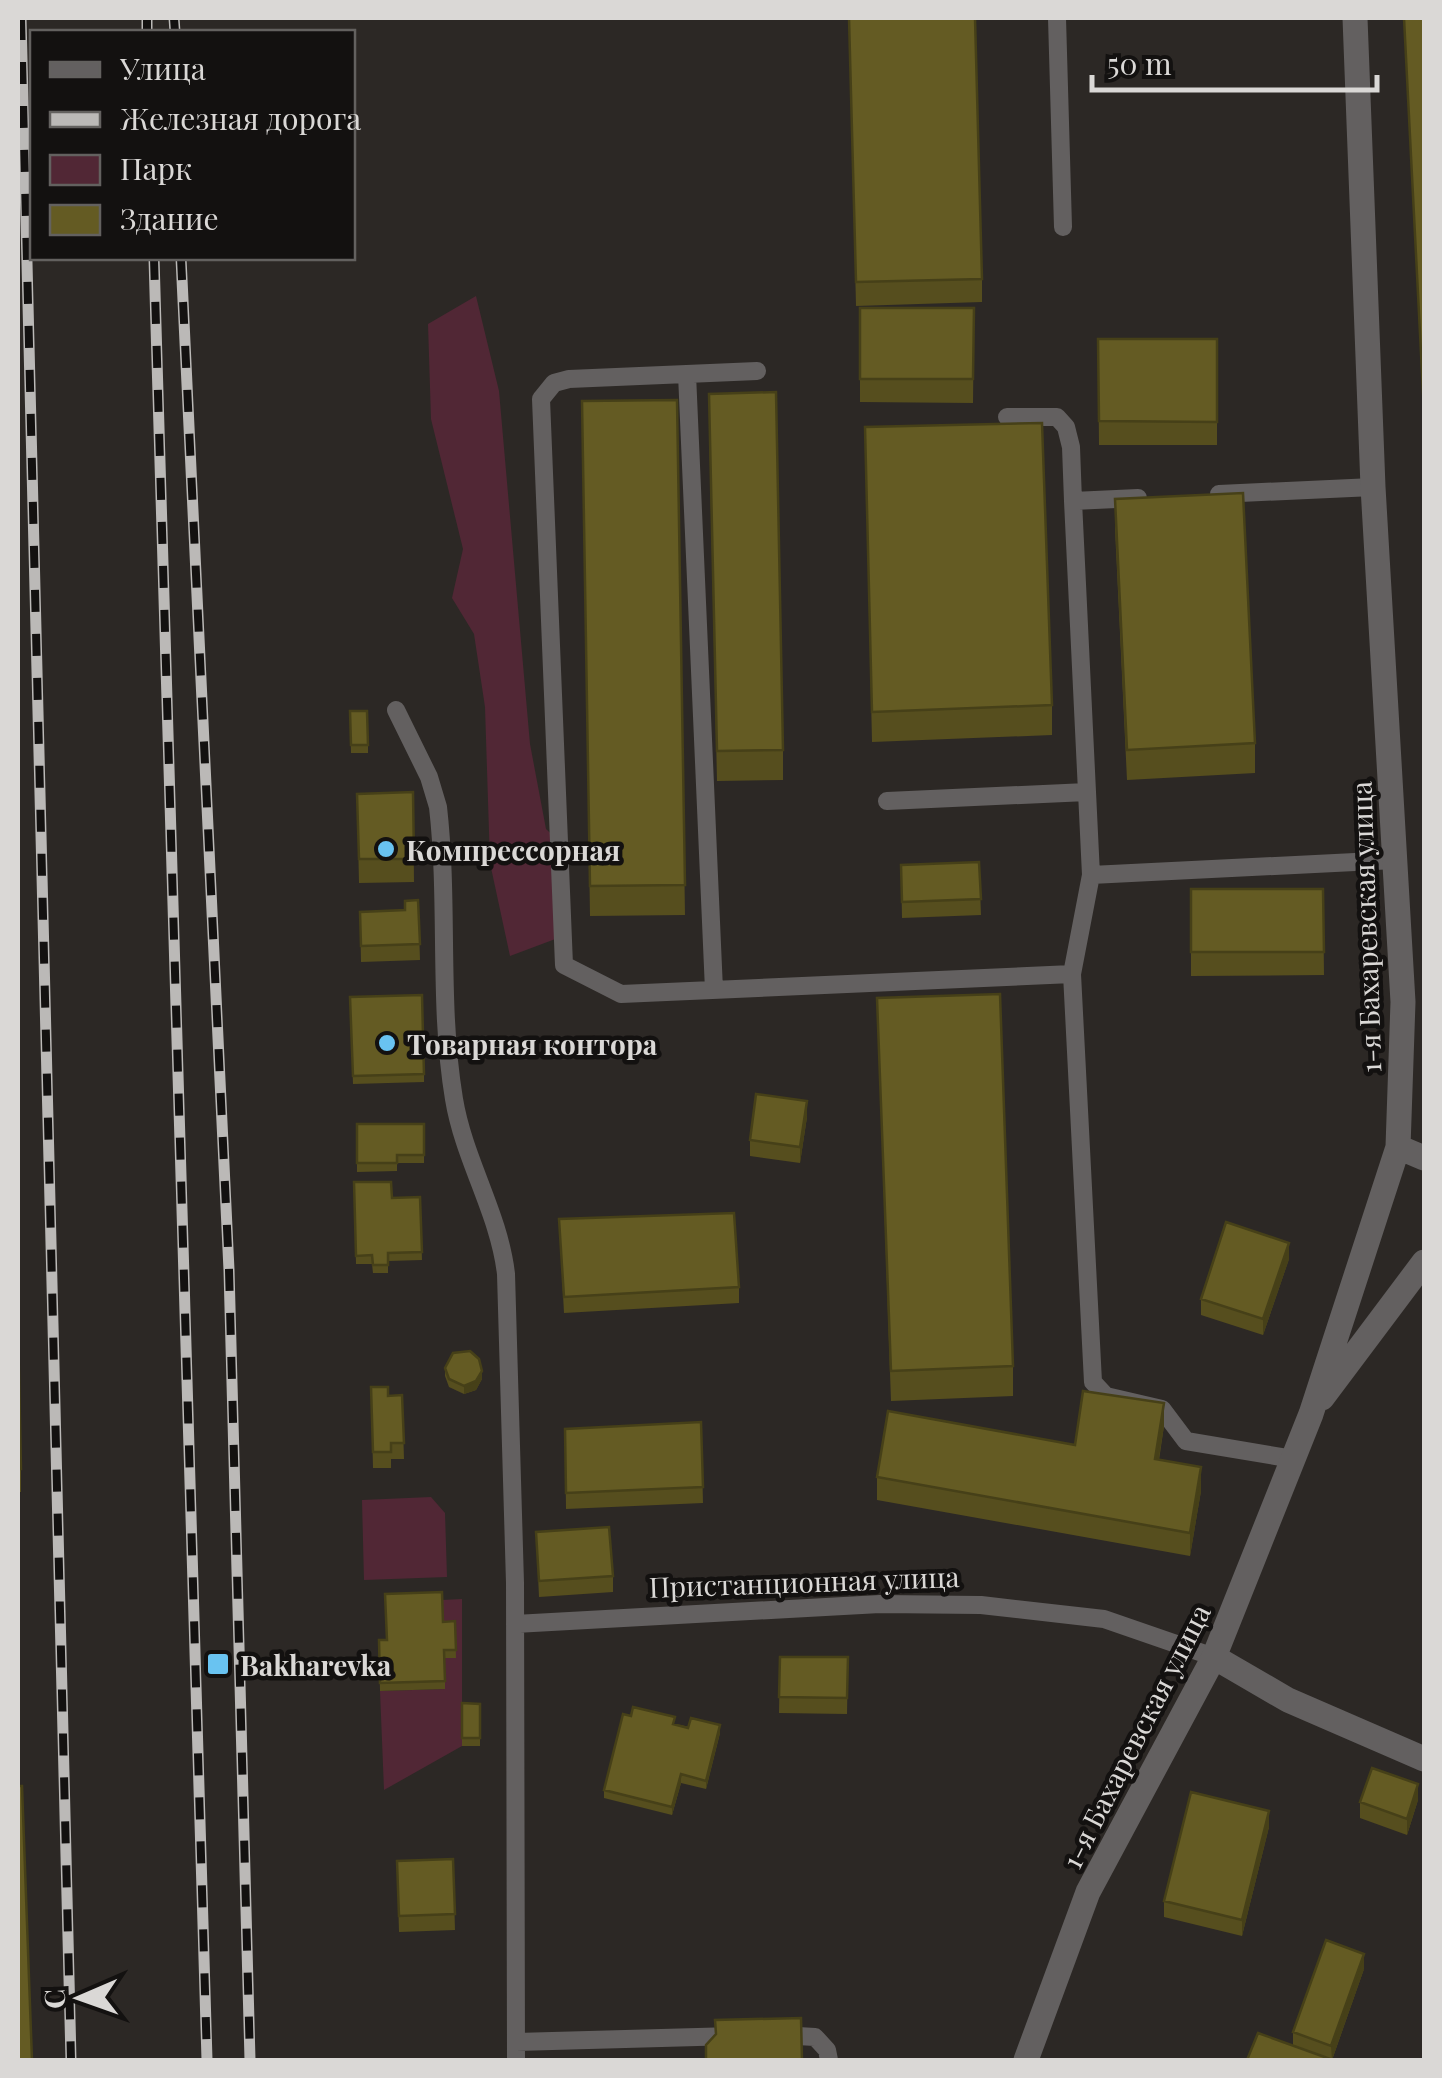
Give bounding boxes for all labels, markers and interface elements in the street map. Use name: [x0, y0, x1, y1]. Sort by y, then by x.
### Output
legend: [30, 30, 355, 260]
scale bar: [1092, 30, 1377, 92]
text: 50 m: [1107, 43, 1172, 83]
text: Улица: [119, 48, 206, 88]
text: Железная дорога: [120, 98, 361, 138]
text: Парк: [120, 148, 192, 188]
text: Здание: [120, 198, 219, 238]
street label: 1-я Бахаревская улица: [1341, 780, 1389, 1074]
place label: Компрессорная: [406, 831, 620, 868]
marker: Компрессорная: [375, 838, 397, 860]
place label: Товарная контора: [407, 1025, 658, 1062]
marker: Товарная контора: [376, 1032, 398, 1054]
street label: Пристанционная улица: [648, 1557, 960, 1605]
street label: 1-я Бахаревская улица: [1052, 1597, 1218, 1874]
place label: Bakharevka: [240, 1646, 392, 1683]
marker: Bakharevka: [205, 1651, 231, 1677]
north arrow: [30, 1948, 130, 2048]
text: С: [35, 1988, 72, 2009]

